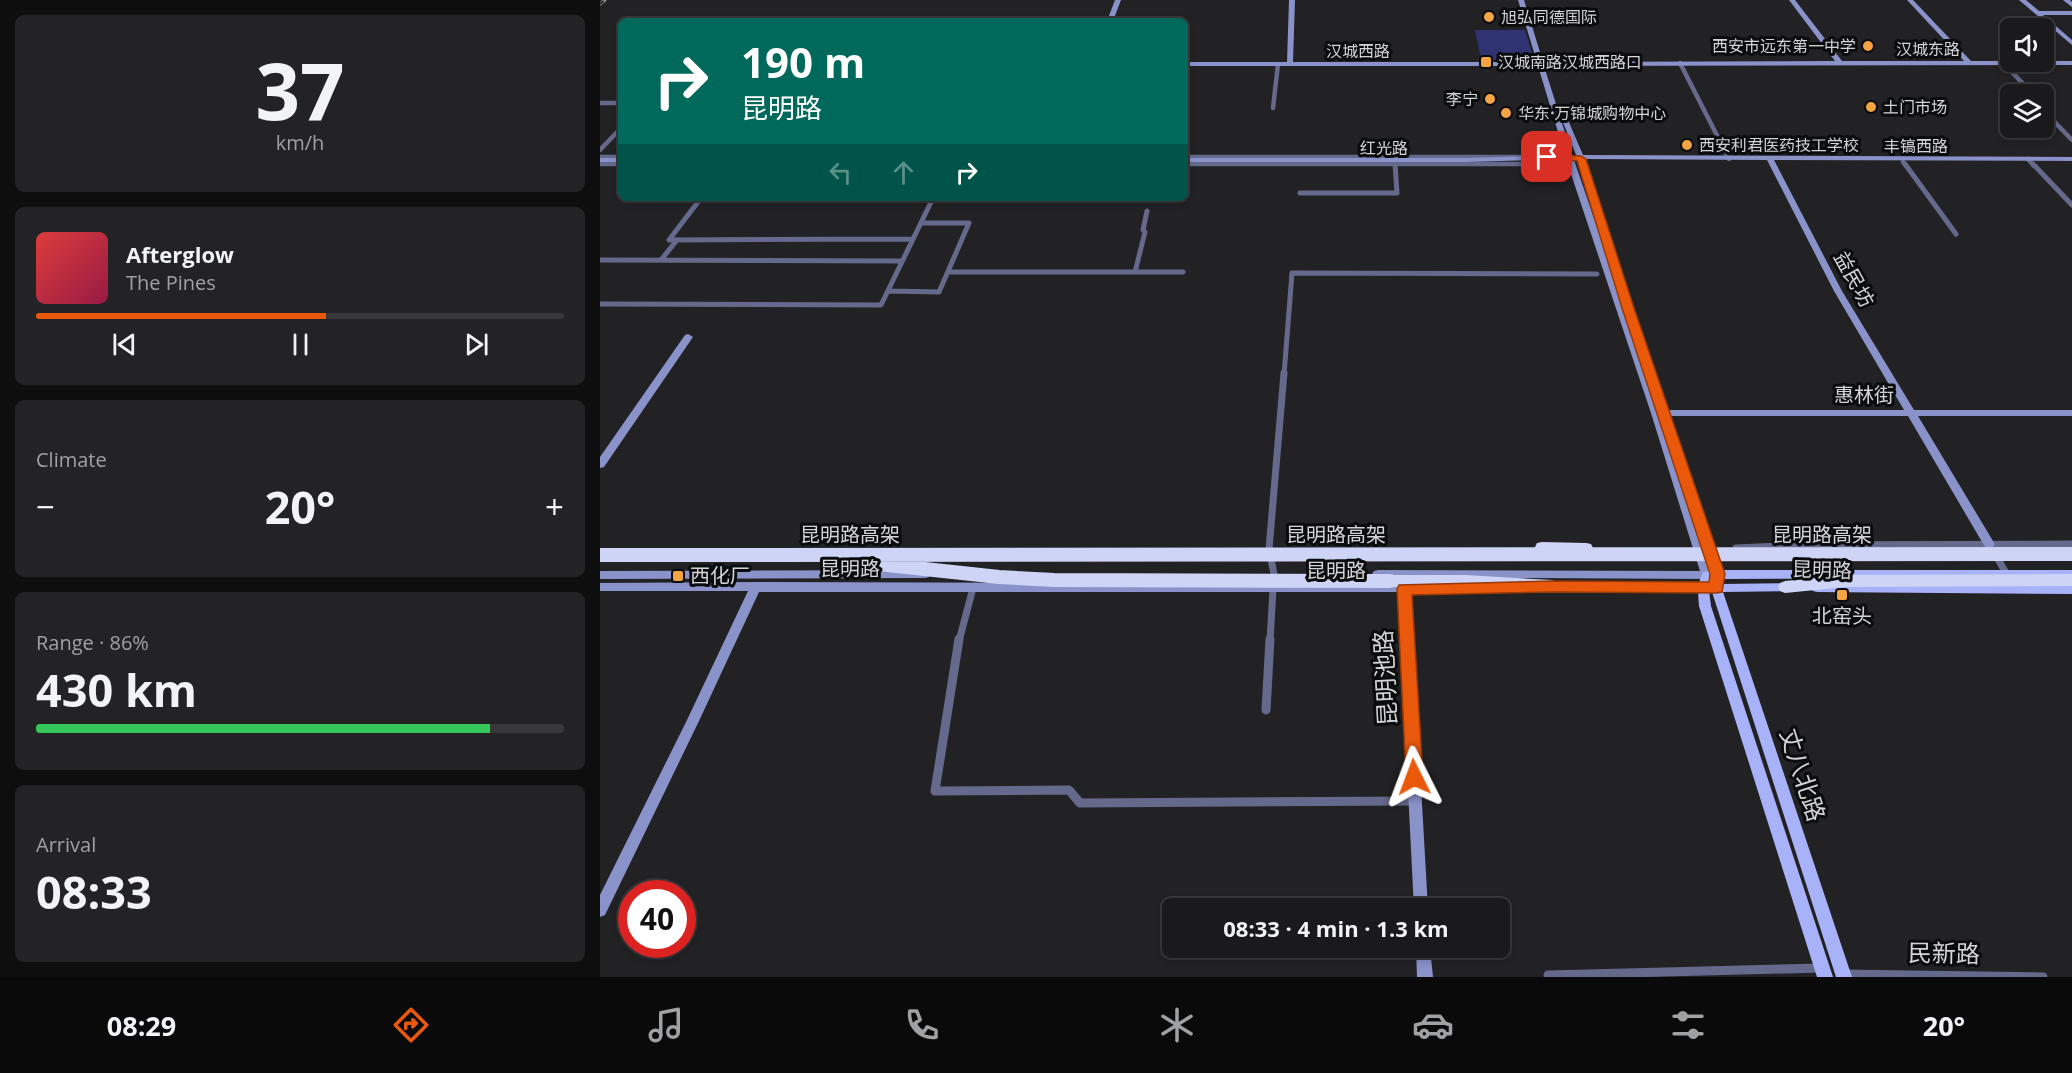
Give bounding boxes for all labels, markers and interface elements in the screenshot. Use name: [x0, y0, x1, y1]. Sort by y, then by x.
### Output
place label: 旭弘同德国际: [1501, 6, 1597, 28]
marker: 旭弘同德国际: [1482, 10, 1496, 24]
map controls: [2000, 18, 2054, 138]
button: sound: [2000, 18, 2054, 72]
text: 190 m: [741, 33, 865, 90]
place label: 西安市远东第一中学: [1712, 35, 1856, 57]
text: 37: [255, 37, 345, 143]
street label: 汉城东路: [1896, 38, 1960, 60]
marker: 西安市远东第一中学: [1861, 39, 1875, 53]
street label: 汉城西路: [1326, 40, 1390, 62]
icon: right: [642, 42, 720, 120]
place label: 汉城南路汉城西路口: [1498, 51, 1642, 73]
marker: 汉城南路汉城西路口: [1479, 55, 1493, 69]
button: layers: [2000, 84, 2054, 138]
place label: 李宁: [1446, 88, 1478, 110]
text: 昆明路: [741, 89, 822, 126]
marker: 李宁: [1483, 92, 1497, 106]
place label: 土门市场: [1883, 96, 1947, 118]
marker: 土门市场: [1864, 100, 1878, 114]
place label: 华东·万锦城购物中心: [1518, 102, 1666, 124]
marker: 华东·万锦城购物中心: [1499, 106, 1513, 120]
text: km/h: [276, 129, 324, 156]
pin: [1521, 131, 1572, 182]
place label: 西安利君医药技工学校: [1699, 134, 1859, 156]
street label: 丰镐西路: [1884, 135, 1948, 157]
street label: 红光路: [1360, 137, 1408, 159]
marker: 西安利君医药技工学校: [1680, 138, 1694, 152]
icon: arrive: [1530, 140, 1563, 173]
icon: left: [824, 156, 857, 189]
icon: ahead: [887, 156, 920, 189]
icon: right: [950, 156, 983, 189]
text: Afterglow: [126, 239, 234, 269]
street label: 益民坊: [1828, 246, 1881, 312]
text: The Pines: [126, 269, 216, 296]
icon: previous: [108, 328, 141, 361]
icon: pause: [284, 328, 317, 361]
icon: next: [460, 328, 493, 361]
street label: 惠林街: [1834, 381, 1894, 408]
text: Climate: [36, 446, 107, 473]
text: 20°: [265, 476, 335, 537]
text: −: [36, 484, 55, 529]
text: +: [545, 484, 564, 529]
street label: 昆明路高架: [800, 521, 900, 548]
street label: 昆明路高架: [1286, 521, 1386, 548]
street label: 昆明路高架: [1772, 521, 1872, 548]
street label: 昆明路: [820, 555, 880, 582]
street label: 昆明路: [1792, 555, 1852, 584]
street label: 昆明路: [1306, 557, 1366, 584]
place label: 西化厂: [690, 562, 750, 589]
marker: 西化厂: [671, 569, 685, 583]
marker: 北窑头: [1835, 588, 1849, 602]
place label: 北窑头: [1812, 602, 1872, 629]
text: Range · 86%: [36, 629, 149, 656]
street label: 昆明池路: [1366, 629, 1403, 727]
text: 430 km: [36, 659, 197, 720]
street label: 丈八北路: [1773, 724, 1834, 825]
position arrow: [1382, 745, 1446, 809]
text: Arrival: [36, 831, 96, 858]
text: 08:33: [36, 861, 152, 922]
speed limit sign: 40: [618, 880, 696, 958]
text: 08:33 · 4 min · 1.3 km: [1223, 913, 1449, 943]
street label: 民新路: [1908, 935, 1980, 970]
icon: directions: [390, 1004, 432, 1046]
icon: music: [645, 1004, 687, 1046]
icon: phone: [901, 1004, 943, 1046]
icon: climate: [1156, 1004, 1198, 1046]
icon: car: [1412, 1004, 1454, 1046]
icon: filters: [1667, 1004, 1709, 1046]
text: 08:29: [107, 1007, 176, 1044]
text: 20°: [1923, 1007, 1965, 1044]

